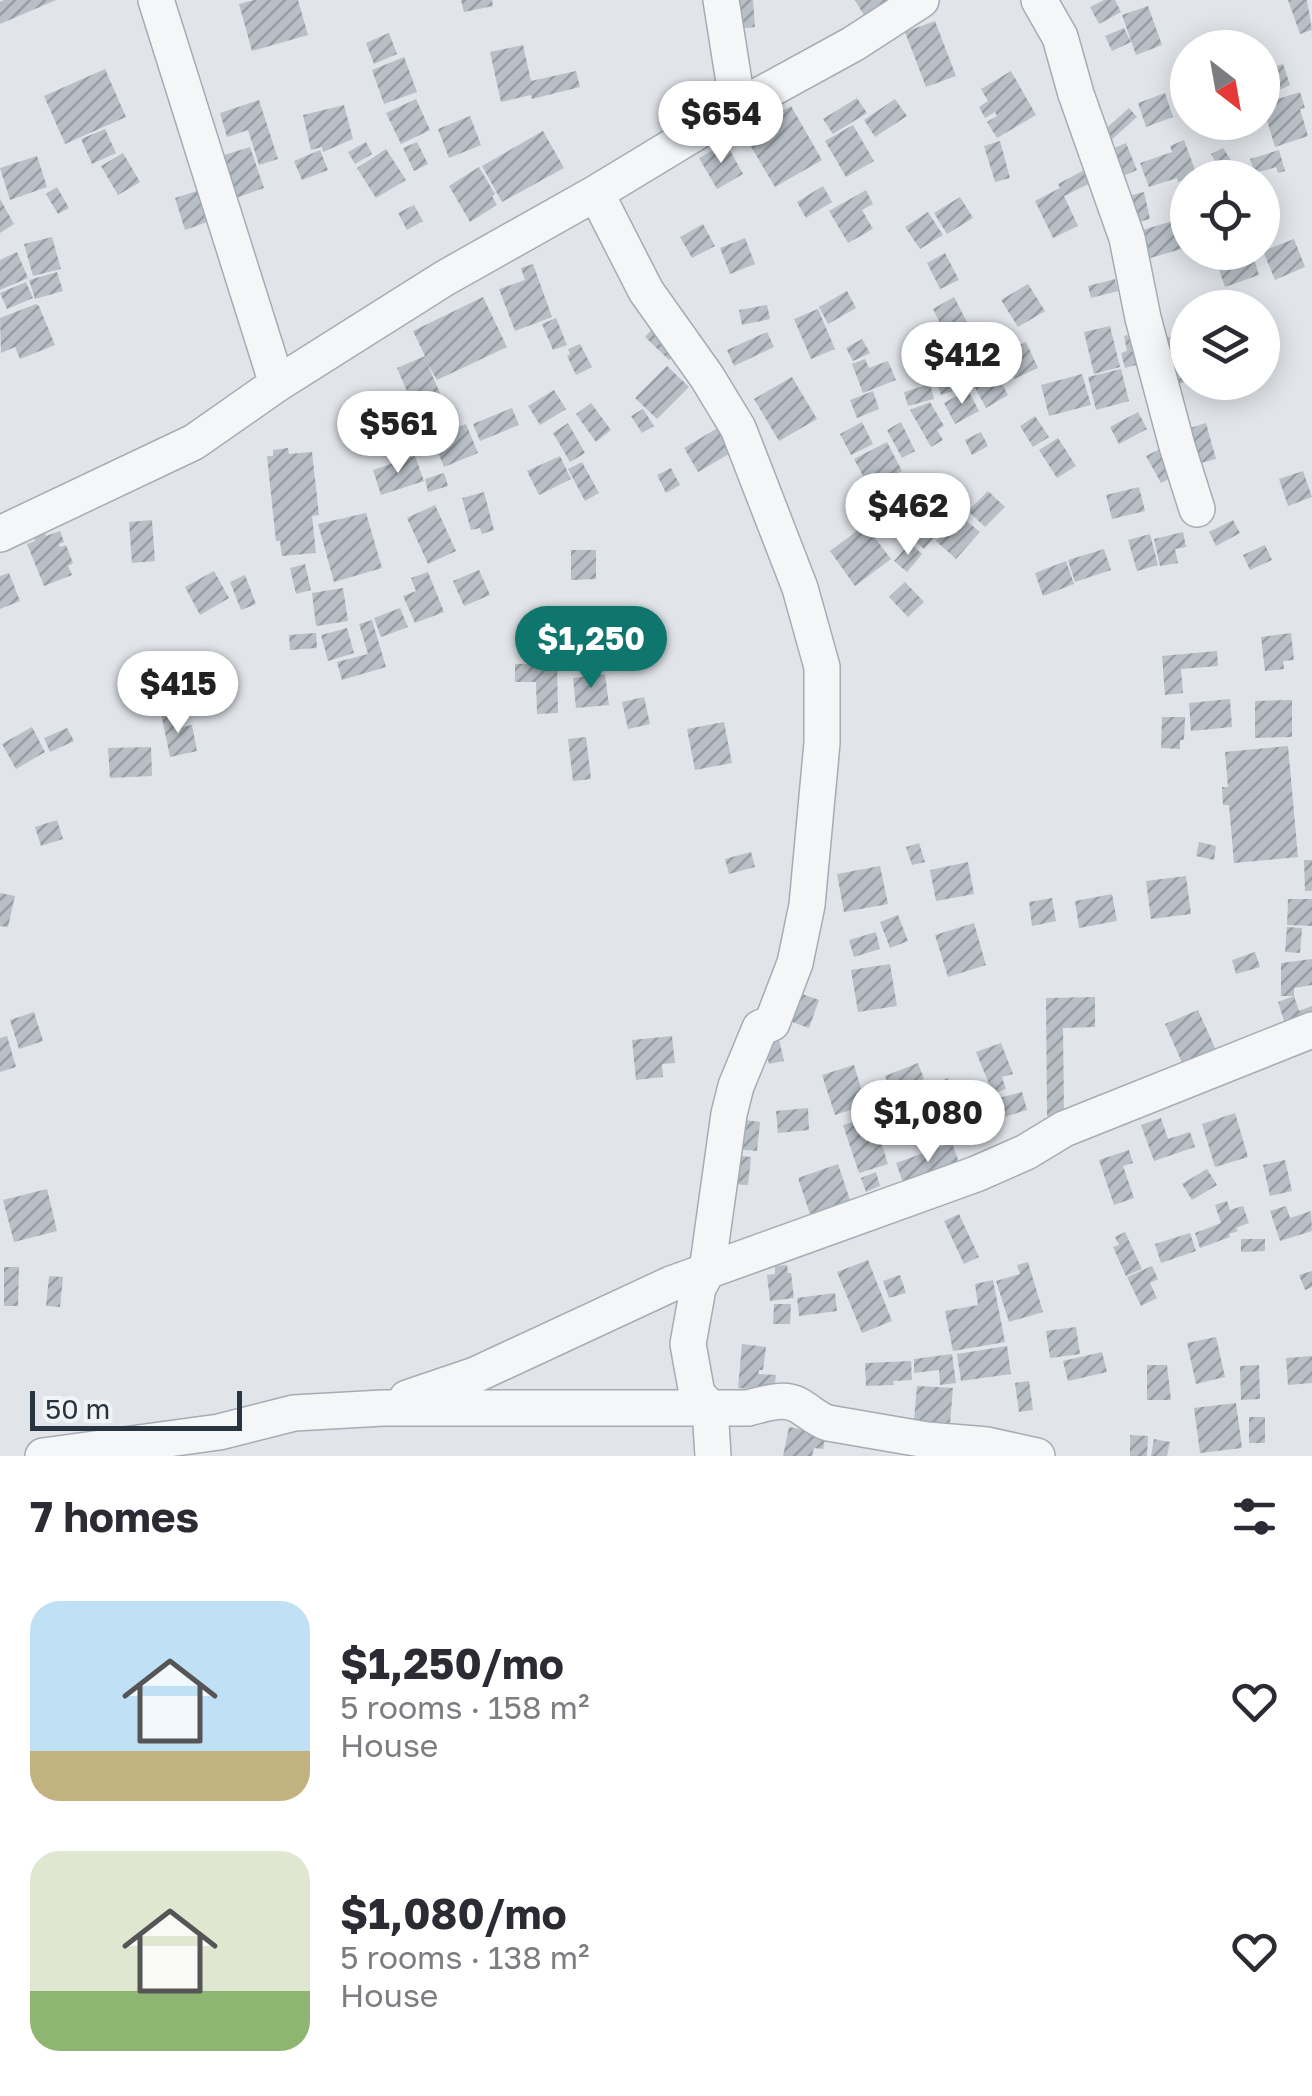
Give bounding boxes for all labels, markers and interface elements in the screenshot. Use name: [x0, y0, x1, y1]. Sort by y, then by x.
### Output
north arrow: [1170, 30, 1280, 140]
map controls: [1170, 30, 1280, 400]
pin: $654: [662, 81, 780, 166]
text: $654: [680, 94, 762, 132]
button: locate: [1170, 160, 1280, 270]
button: layers: [1170, 290, 1280, 400]
pin: $412: [903, 322, 1021, 407]
text: $412: [923, 335, 1001, 373]
pin: $561: [339, 391, 457, 476]
text: $561: [359, 404, 437, 442]
pin: $462: [849, 473, 967, 558]
text: $462: [867, 486, 949, 524]
pin: $1,250: [510, 606, 672, 691]
text: $1,250: [537, 619, 645, 657]
pin: $415: [119, 651, 237, 736]
text: $415: [139, 664, 217, 702]
pin: $1,080: [847, 1080, 1009, 1165]
text: $1,080: [873, 1093, 983, 1131]
scale bar: [30, 1386, 242, 1430]
text: 50 m: [45, 1392, 110, 1425]
icon: filters: [1227, 1489, 1282, 1544]
text: 7 homes: [30, 1491, 199, 1541]
text: $1,250/mo: [340, 1638, 564, 1688]
icon: home: [110, 1641, 230, 1761]
icon: heart: [1227, 1674, 1282, 1729]
text: 5 rooms · 158 m²: [340, 1688, 589, 1726]
text: House: [340, 1726, 438, 1764]
text: $1,080/mo: [340, 1888, 567, 1938]
icon: home: [110, 1891, 230, 2011]
icon: heart: [1227, 1924, 1282, 1979]
text: 5 rooms · 138 m²: [340, 1938, 590, 1976]
text: House: [340, 1976, 438, 2014]

